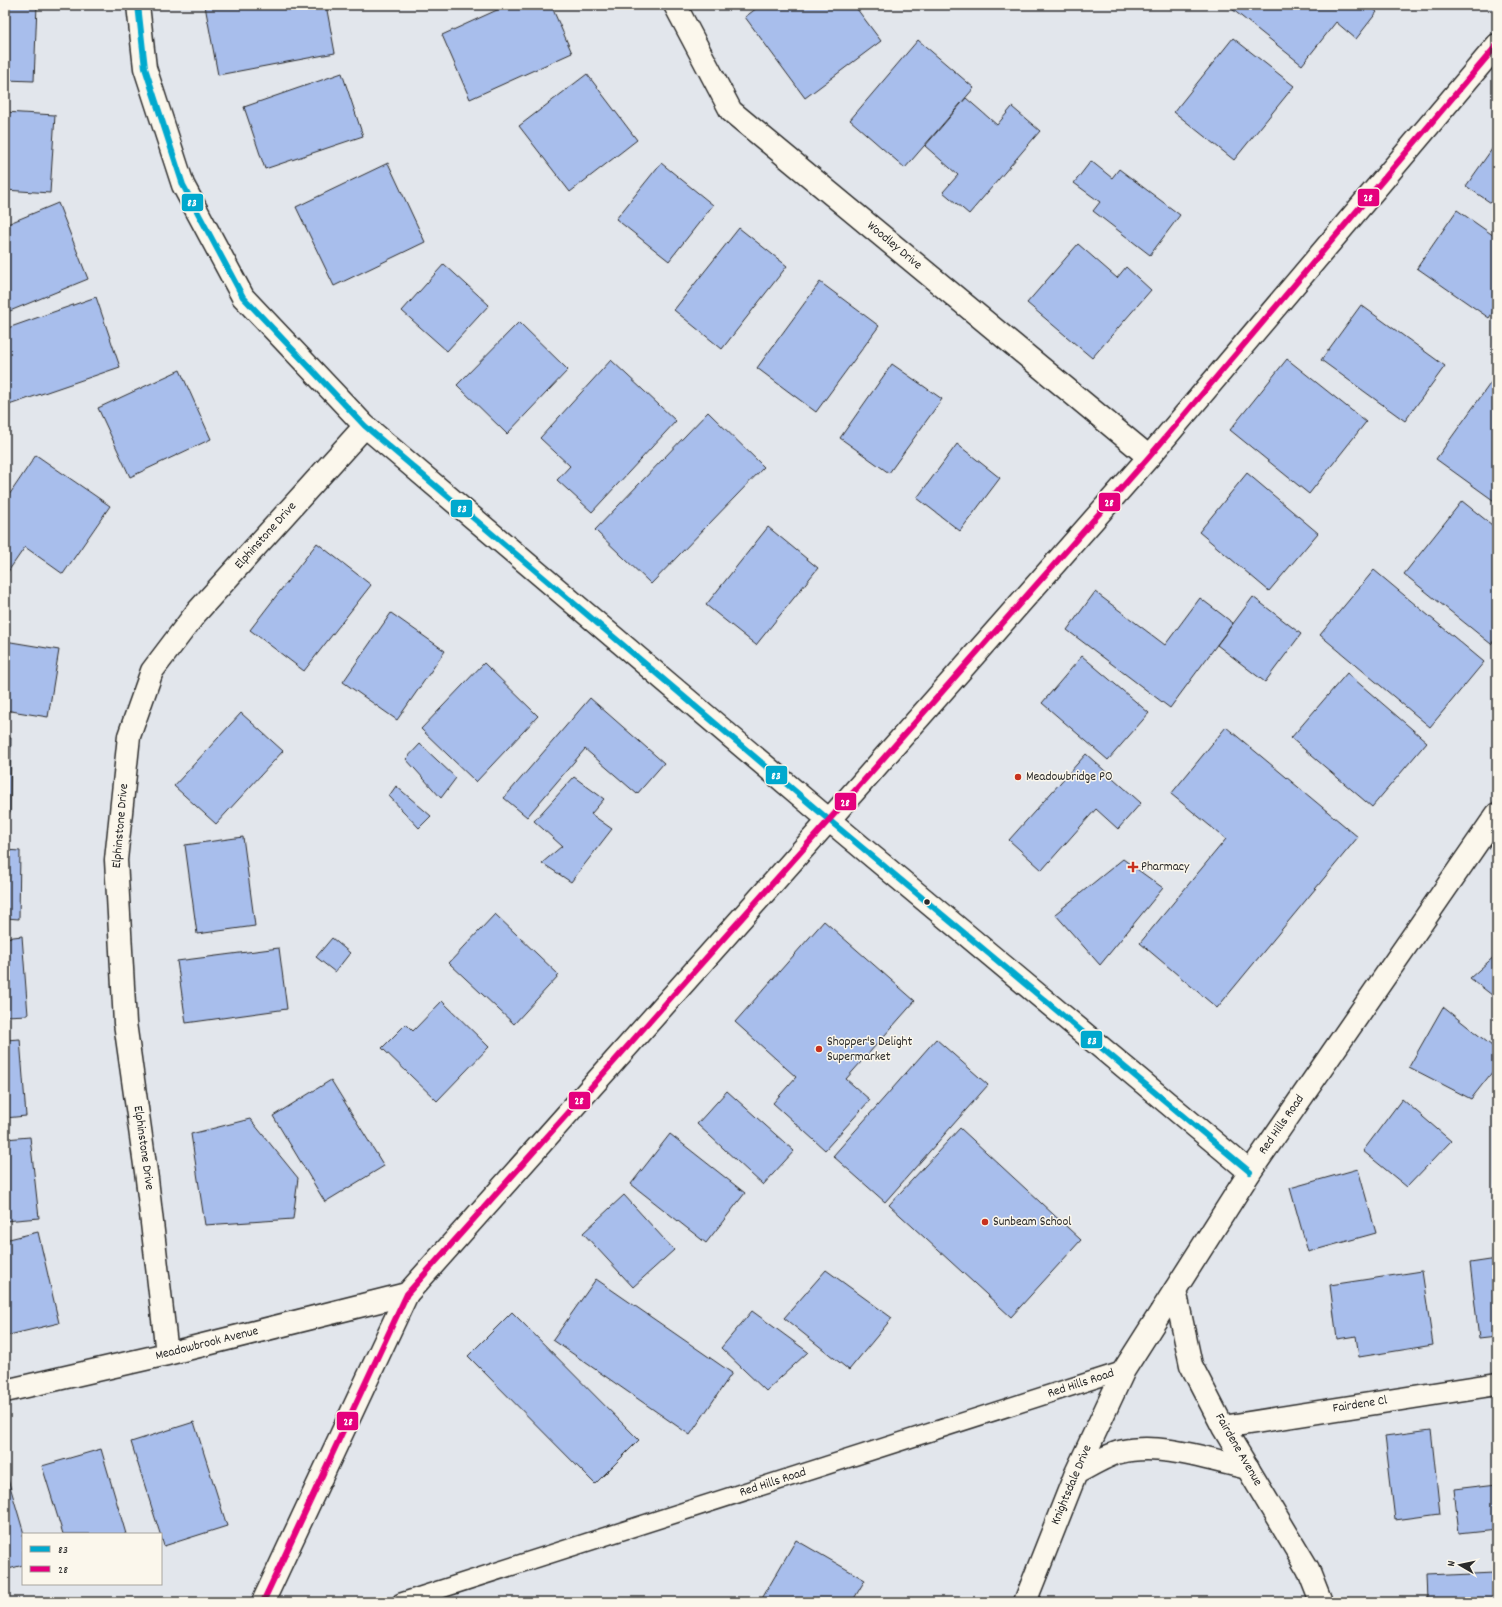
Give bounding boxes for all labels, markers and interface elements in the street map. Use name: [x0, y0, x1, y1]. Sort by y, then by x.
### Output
line badge: 28: [1357, 188, 1380, 207]
text: 28: [1363, 191, 1373, 207]
line badge: 83: [181, 193, 204, 212]
text: 83: [187, 196, 197, 212]
street label: Woodley Drive: [862, 217, 926, 275]
line badge: 28: [1098, 492, 1121, 512]
text: 28: [1104, 496, 1114, 512]
street label: Elphinstone Drive: [230, 498, 302, 574]
line badge: 83: [450, 499, 473, 518]
text: 83: [457, 502, 467, 518]
line badge: 83: [765, 765, 788, 785]
place label: Meadowbridge PO: [1026, 768, 1112, 787]
text: 83: [771, 769, 781, 785]
marker: Meadowbridge PO: [1013, 772, 1023, 782]
street label: Elphinstone Drive: [108, 782, 134, 869]
line badge: 28: [834, 792, 857, 811]
text: 28: [840, 796, 850, 812]
place label: Pharmacy: [1141, 858, 1190, 877]
marker: Pharmacy: [1128, 862, 1138, 872]
unlabelled marker: [922, 897, 932, 907]
line badge: 83: [1080, 1030, 1103, 1049]
place label: Shopper's Delight Supermarket: [827, 1033, 913, 1067]
text: 83: [1087, 1034, 1097, 1050]
marker: Shopper's Delight Supermarket: [814, 1044, 824, 1054]
line badge: 28: [568, 1091, 591, 1110]
street label: Red Hills Road: [1254, 1091, 1310, 1159]
text: 28: [574, 1094, 584, 1110]
street label: Elphinstone Drive: [128, 1105, 158, 1192]
place label: Sunbeam School: [993, 1213, 1071, 1232]
marker: Sunbeam School: [980, 1217, 990, 1227]
street label: Meadowbrook Avenue: [153, 1322, 261, 1366]
street label: Red Hills Road: [1045, 1364, 1117, 1404]
street label: Fairdene Cl: [1331, 1391, 1389, 1419]
street label: Fairdene Avenue: [1209, 1410, 1267, 1490]
line badge: 28: [336, 1411, 359, 1431]
text: 28: [343, 1415, 353, 1431]
street label: Knightsdale Drive: [1047, 1442, 1098, 1528]
street label: Red Hills Road: [737, 1463, 809, 1503]
legend: [22, 1533, 162, 1585]
text: 83: [58, 1542, 68, 1559]
north arrow: [1440, 1545, 1480, 1585]
text: N: [1444, 1559, 1461, 1568]
text: 28: [58, 1562, 68, 1579]

